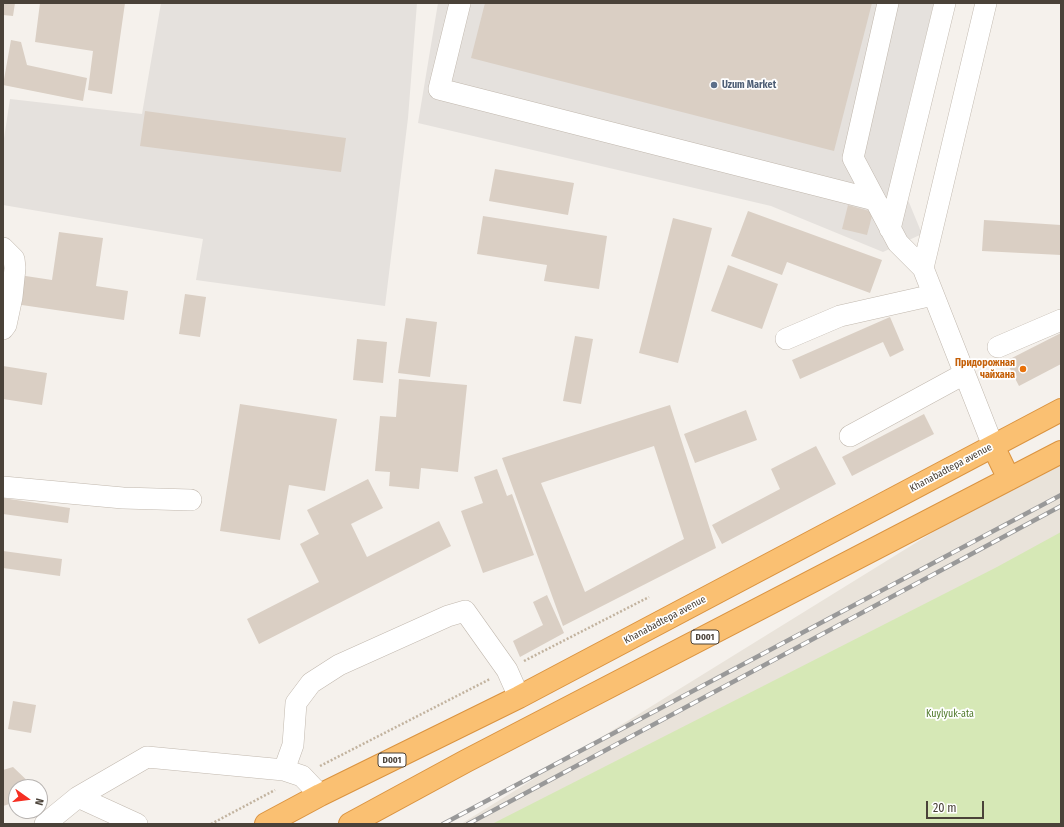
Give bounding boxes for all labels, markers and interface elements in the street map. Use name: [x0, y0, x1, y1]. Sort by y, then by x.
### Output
place label: Uzum Market: [722, 79, 776, 91]
marker: Uzum Market: [709, 80, 719, 90]
place label: Придорожная чайхана: [955, 357, 1015, 380]
marker: Придорожная чайхана: [1018, 364, 1028, 374]
street label: Khanabadtepa avenue: [908, 441, 994, 495]
street label: Khanabadtepa avenue: [622, 593, 708, 647]
road number: D001: [691, 630, 719, 644]
park label: Kuylyuk-ata: [926, 708, 974, 720]
road number: D001: [378, 753, 406, 767]
north arrow: [8, 779, 48, 819]
scale bar: [928, 793, 986, 819]
text: N: [32, 797, 46, 807]
text: 20 m: [933, 801, 957, 815]

